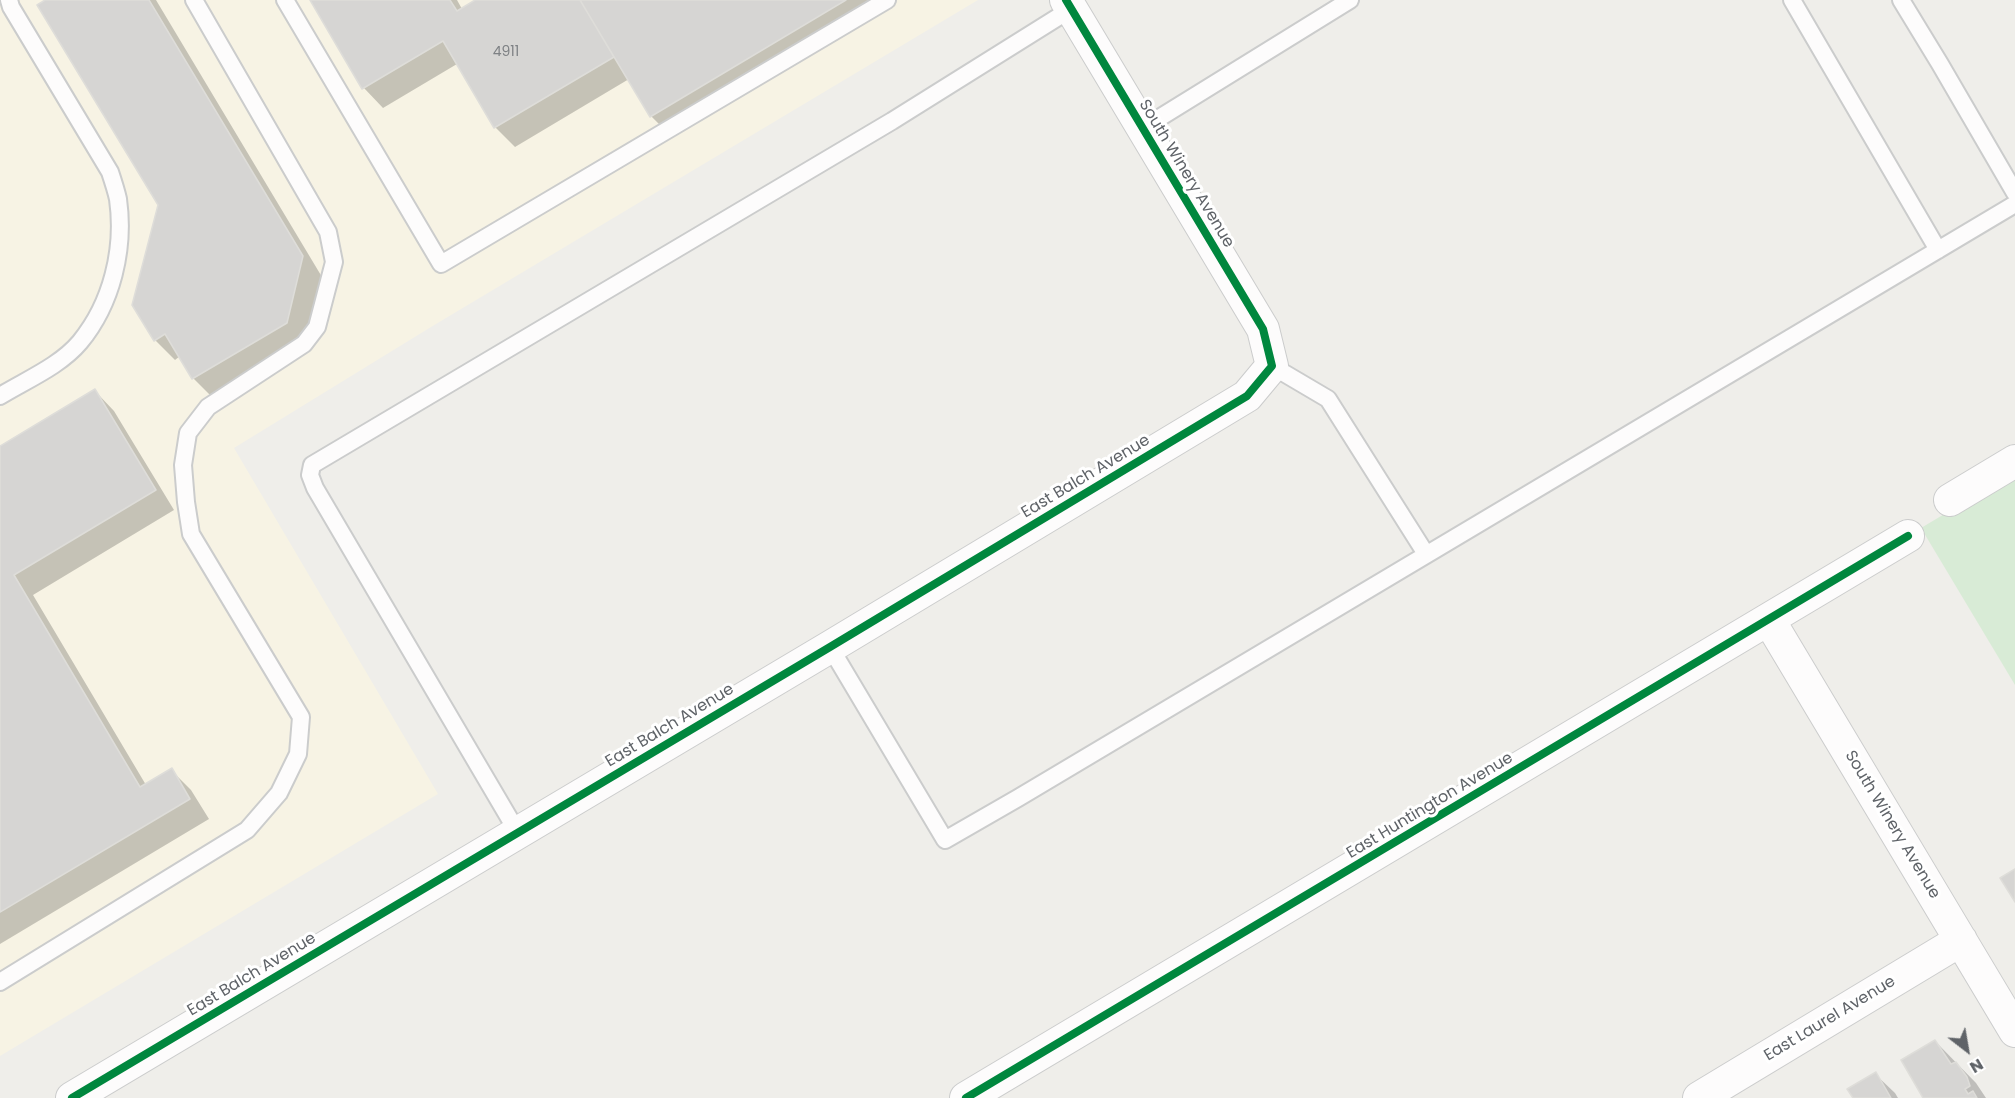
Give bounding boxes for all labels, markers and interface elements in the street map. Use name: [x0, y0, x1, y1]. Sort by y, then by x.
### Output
house number: 4911: [493, 44, 519, 60]
street label: South Winery Avenue: [1134, 97, 1238, 251]
street label: East Balch Avenue: [1018, 431, 1154, 523]
street label: East Balch Avenue: [602, 680, 738, 772]
street label: South Winery Avenue: [1840, 748, 1944, 902]
street label: East Huntington Avenue: [1343, 749, 1517, 863]
street label: East Balch Avenue: [184, 929, 320, 1021]
street label: East Laurel Avenue: [1761, 972, 1899, 1066]
north arrow: [1937, 1020, 1997, 1080]
text: N: [1965, 1053, 1988, 1079]

